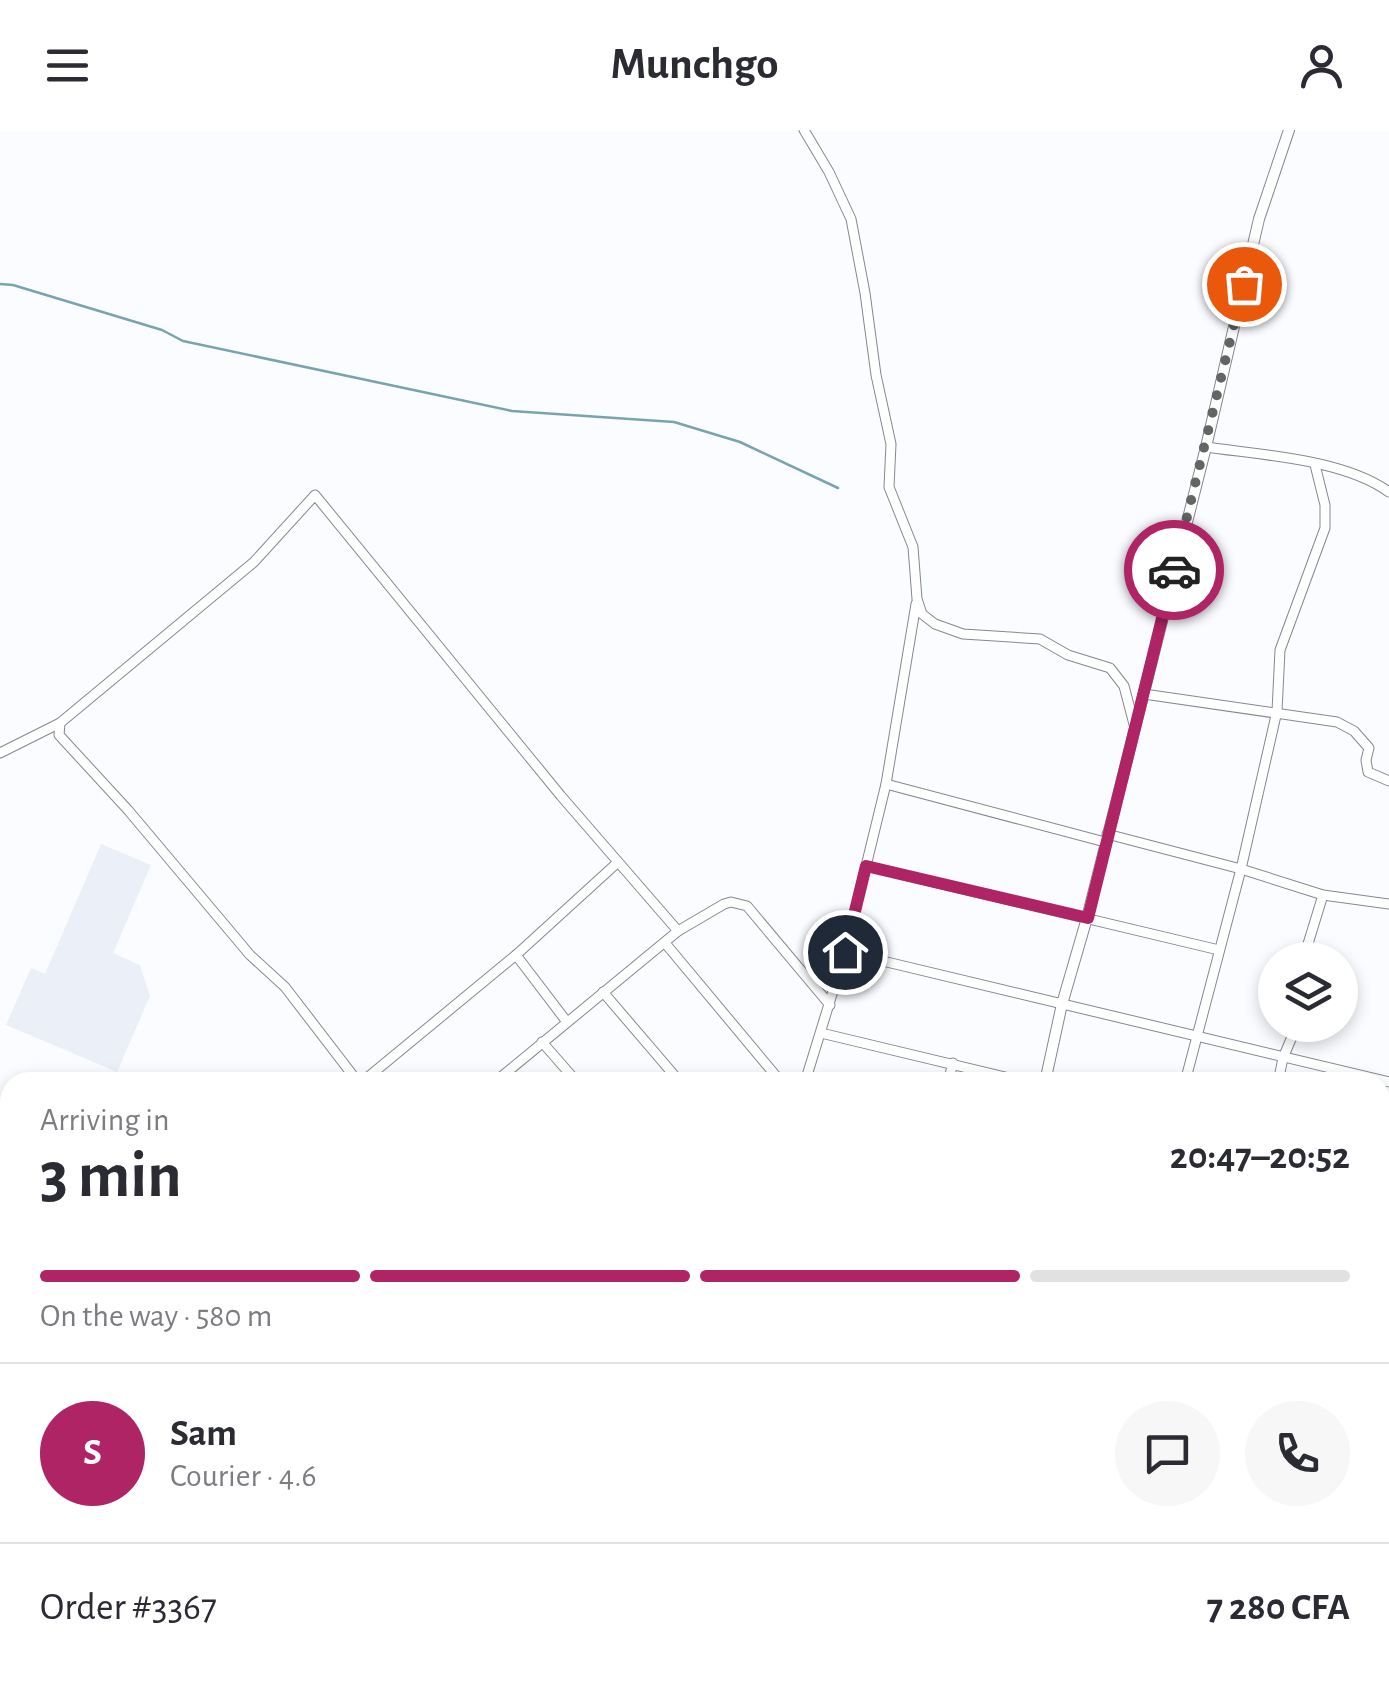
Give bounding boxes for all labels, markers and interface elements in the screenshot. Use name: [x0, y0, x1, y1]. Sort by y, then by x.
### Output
icon: menu: [40, 38, 95, 93]
icon: person: [1294, 38, 1349, 93]
text: Munchgo: [611, 42, 778, 87]
pin: [1202, 242, 1287, 327]
icon: bag: [1217, 257, 1272, 312]
courier: [1124, 520, 1224, 620]
icon: car: [1147, 543, 1202, 598]
pin: [803, 910, 888, 995]
icon: home: [818, 925, 873, 980]
map controls: [1258, 942, 1358, 1042]
button: layers: [1258, 942, 1358, 1042]
text: Arriving in: [40, 1104, 169, 1136]
text: 20:47–20:52: [1170, 1138, 1350, 1176]
text: 3 min: [40, 1144, 182, 1209]
text: On the way · 580 m: [40, 1300, 272, 1332]
button: chat: [1115, 1401, 1220, 1506]
button: phone: [1245, 1401, 1350, 1506]
text: Sam: [170, 1415, 237, 1453]
text: S: [83, 1434, 102, 1472]
text: Courier · 4.6: [170, 1460, 317, 1492]
text: Order #3367: [40, 1589, 217, 1627]
text: 7 280 CFA: [1207, 1589, 1350, 1627]

